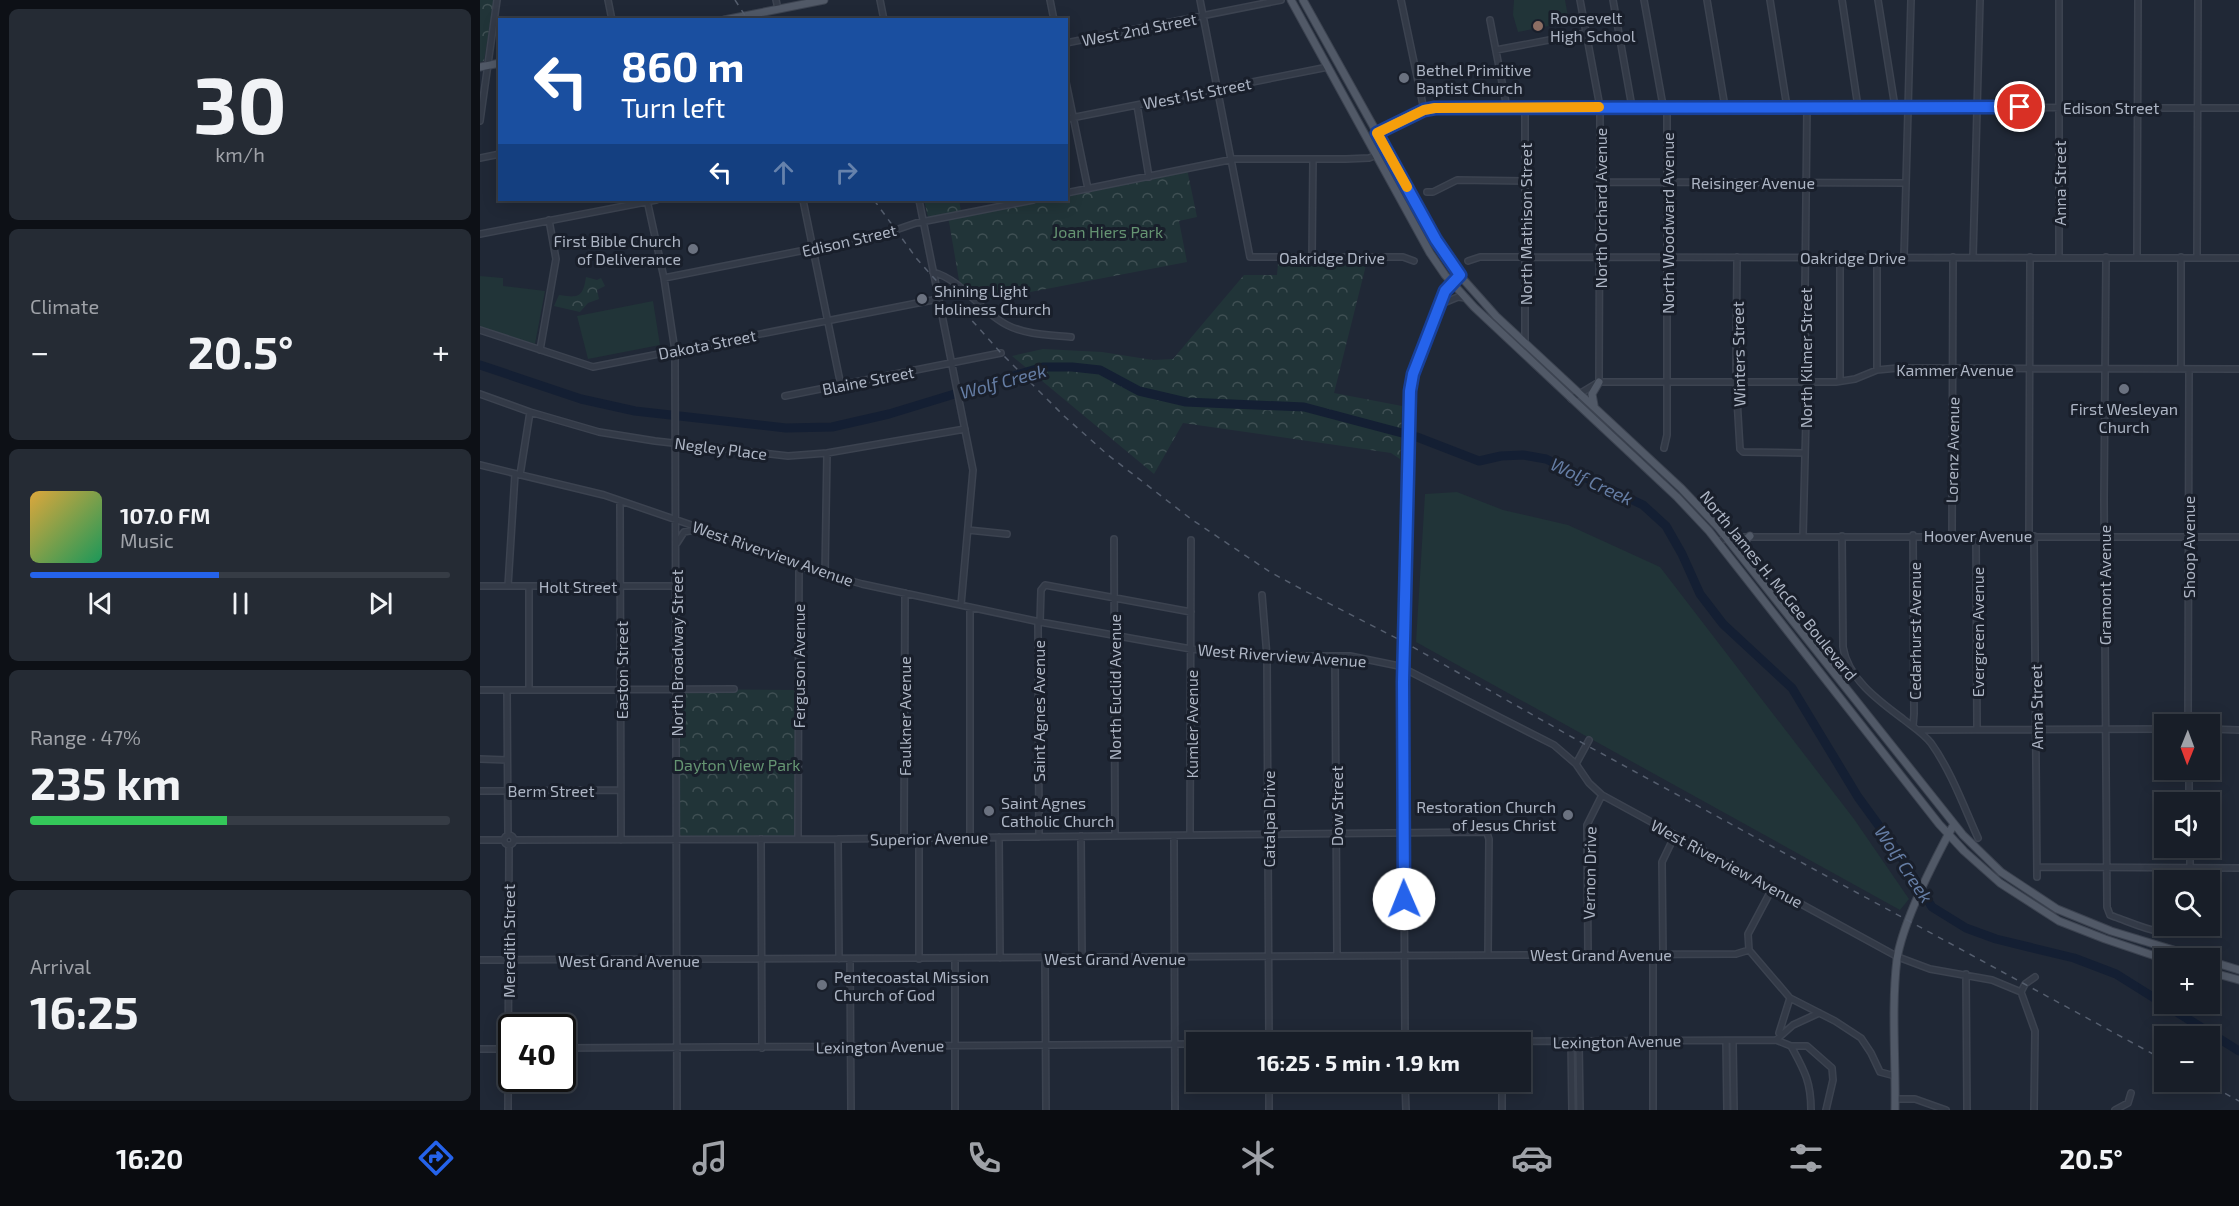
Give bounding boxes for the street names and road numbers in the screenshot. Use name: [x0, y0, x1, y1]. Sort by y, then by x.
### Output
street label: West 2nd Street: [1080, 9, 1198, 49]
street label: West 1st Street: [1141, 73, 1253, 113]
street label: Edison Street: [2063, 98, 2159, 117]
street label: North Orchard Avenue: [1591, 128, 1610, 288]
street label: North Woodward Avenue: [1658, 132, 1677, 314]
street label: Anna Street: [2050, 140, 2069, 226]
street label: North Mathison Street: [1516, 143, 1535, 305]
street label: Reisinger Avenue: [1691, 173, 1815, 192]
street label: Edison Street: [800, 220, 898, 260]
street label: Oakridge Drive: [1279, 248, 1385, 267]
street label: Oakridge Drive: [1800, 248, 1906, 267]
street label: North Kilmer Street: [1796, 288, 1815, 428]
street label: Winters Street: [1728, 301, 1748, 407]
street label: Dakota Street: [656, 325, 758, 363]
street label: Kammer Avenue: [1896, 360, 2014, 379]
street label: Blaine Street: [820, 362, 916, 398]
street label: Lorenz Avenue: [1942, 397, 1962, 503]
street label: Negley Place: [674, 433, 768, 463]
street label: North James H. McGee Boulevard: [1697, 486, 1861, 684]
street label: Shoop Avenue: [2179, 496, 2198, 598]
street label: West Riverview Avenue: [690, 516, 856, 590]
street label: Gramont Avenue: [2095, 525, 2114, 645]
street label: Hoover Avenue: [1924, 526, 2032, 545]
street label: Cedarhurst Avenue: [1905, 562, 1924, 700]
street label: Evergreen Avenue: [1968, 567, 1987, 697]
street label: North Broadway Street: [667, 570, 686, 736]
street label: Holt Street: [539, 577, 617, 596]
street label: Ferguson Avenue: [789, 604, 808, 728]
street label: North Euclid Avenue: [1105, 614, 1124, 760]
street label: Easton Street: [612, 621, 631, 719]
street label: Saint Agnes Avenue: [1029, 640, 1048, 782]
street label: West Riverview Avenue: [1197, 640, 1367, 670]
street label: Faulkner Avenue: [895, 656, 914, 776]
street label: Anna Street: [2026, 664, 2046, 750]
street label: Kumler Avenue: [1182, 670, 1201, 778]
street label: Dow Street: [1327, 766, 1346, 846]
street label: Catalpa Drive: [1259, 770, 1278, 868]
street label: Berm Street: [508, 781, 594, 800]
street label: West Riverview Avenue: [1648, 815, 1806, 911]
street label: Vernon Drive: [1579, 826, 1599, 920]
street label: Superior Avenue: [870, 827, 988, 849]
street label: Meredith Street: [499, 884, 518, 998]
street label: West Grand Avenue: [1530, 945, 1672, 964]
street label: West Grand Avenue: [1044, 949, 1186, 968]
street label: West Grand Avenue: [558, 951, 700, 970]
street label: Lexington Avenue: [1552, 1030, 1682, 1052]
street label: Lexington Avenue: [815, 1035, 945, 1057]

